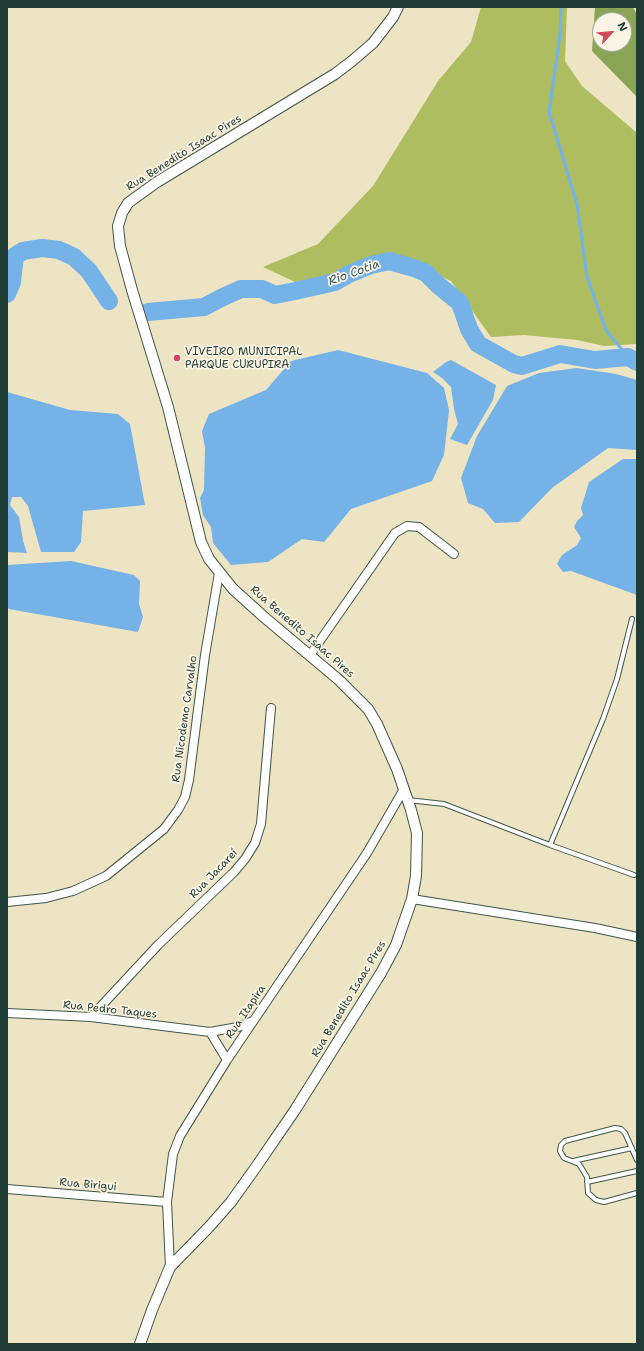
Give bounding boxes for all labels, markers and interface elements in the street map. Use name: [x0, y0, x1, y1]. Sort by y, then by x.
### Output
north arrow: [592, 12, 632, 52]
text: N: [614, 19, 631, 34]
street label: Rua Benedito Isaac Pires: [124, 112, 244, 194]
water label: Rio Cotia: [326, 257, 382, 289]
place label: VIVEIRO MUNICIPAL PARQUE CURUPIRA: [185, 345, 302, 371]
marker: VIVEIRO MUNICIPAL PARQUE CURUPIRA: [172, 353, 182, 363]
street label: Rua Benedito Isaac Pires: [247, 583, 357, 681]
street label: Rua Nicodemo Carvalho: [170, 655, 200, 783]
street label: Rua Jacareí: [187, 847, 241, 901]
street label: Rua Benedito Isaac Pires: [309, 938, 389, 1060]
street label: Rua Itapira: [223, 983, 269, 1041]
street label: Rua Pedro Taques: [62, 998, 158, 1022]
street label: Rua Birigui: [59, 1176, 117, 1194]

